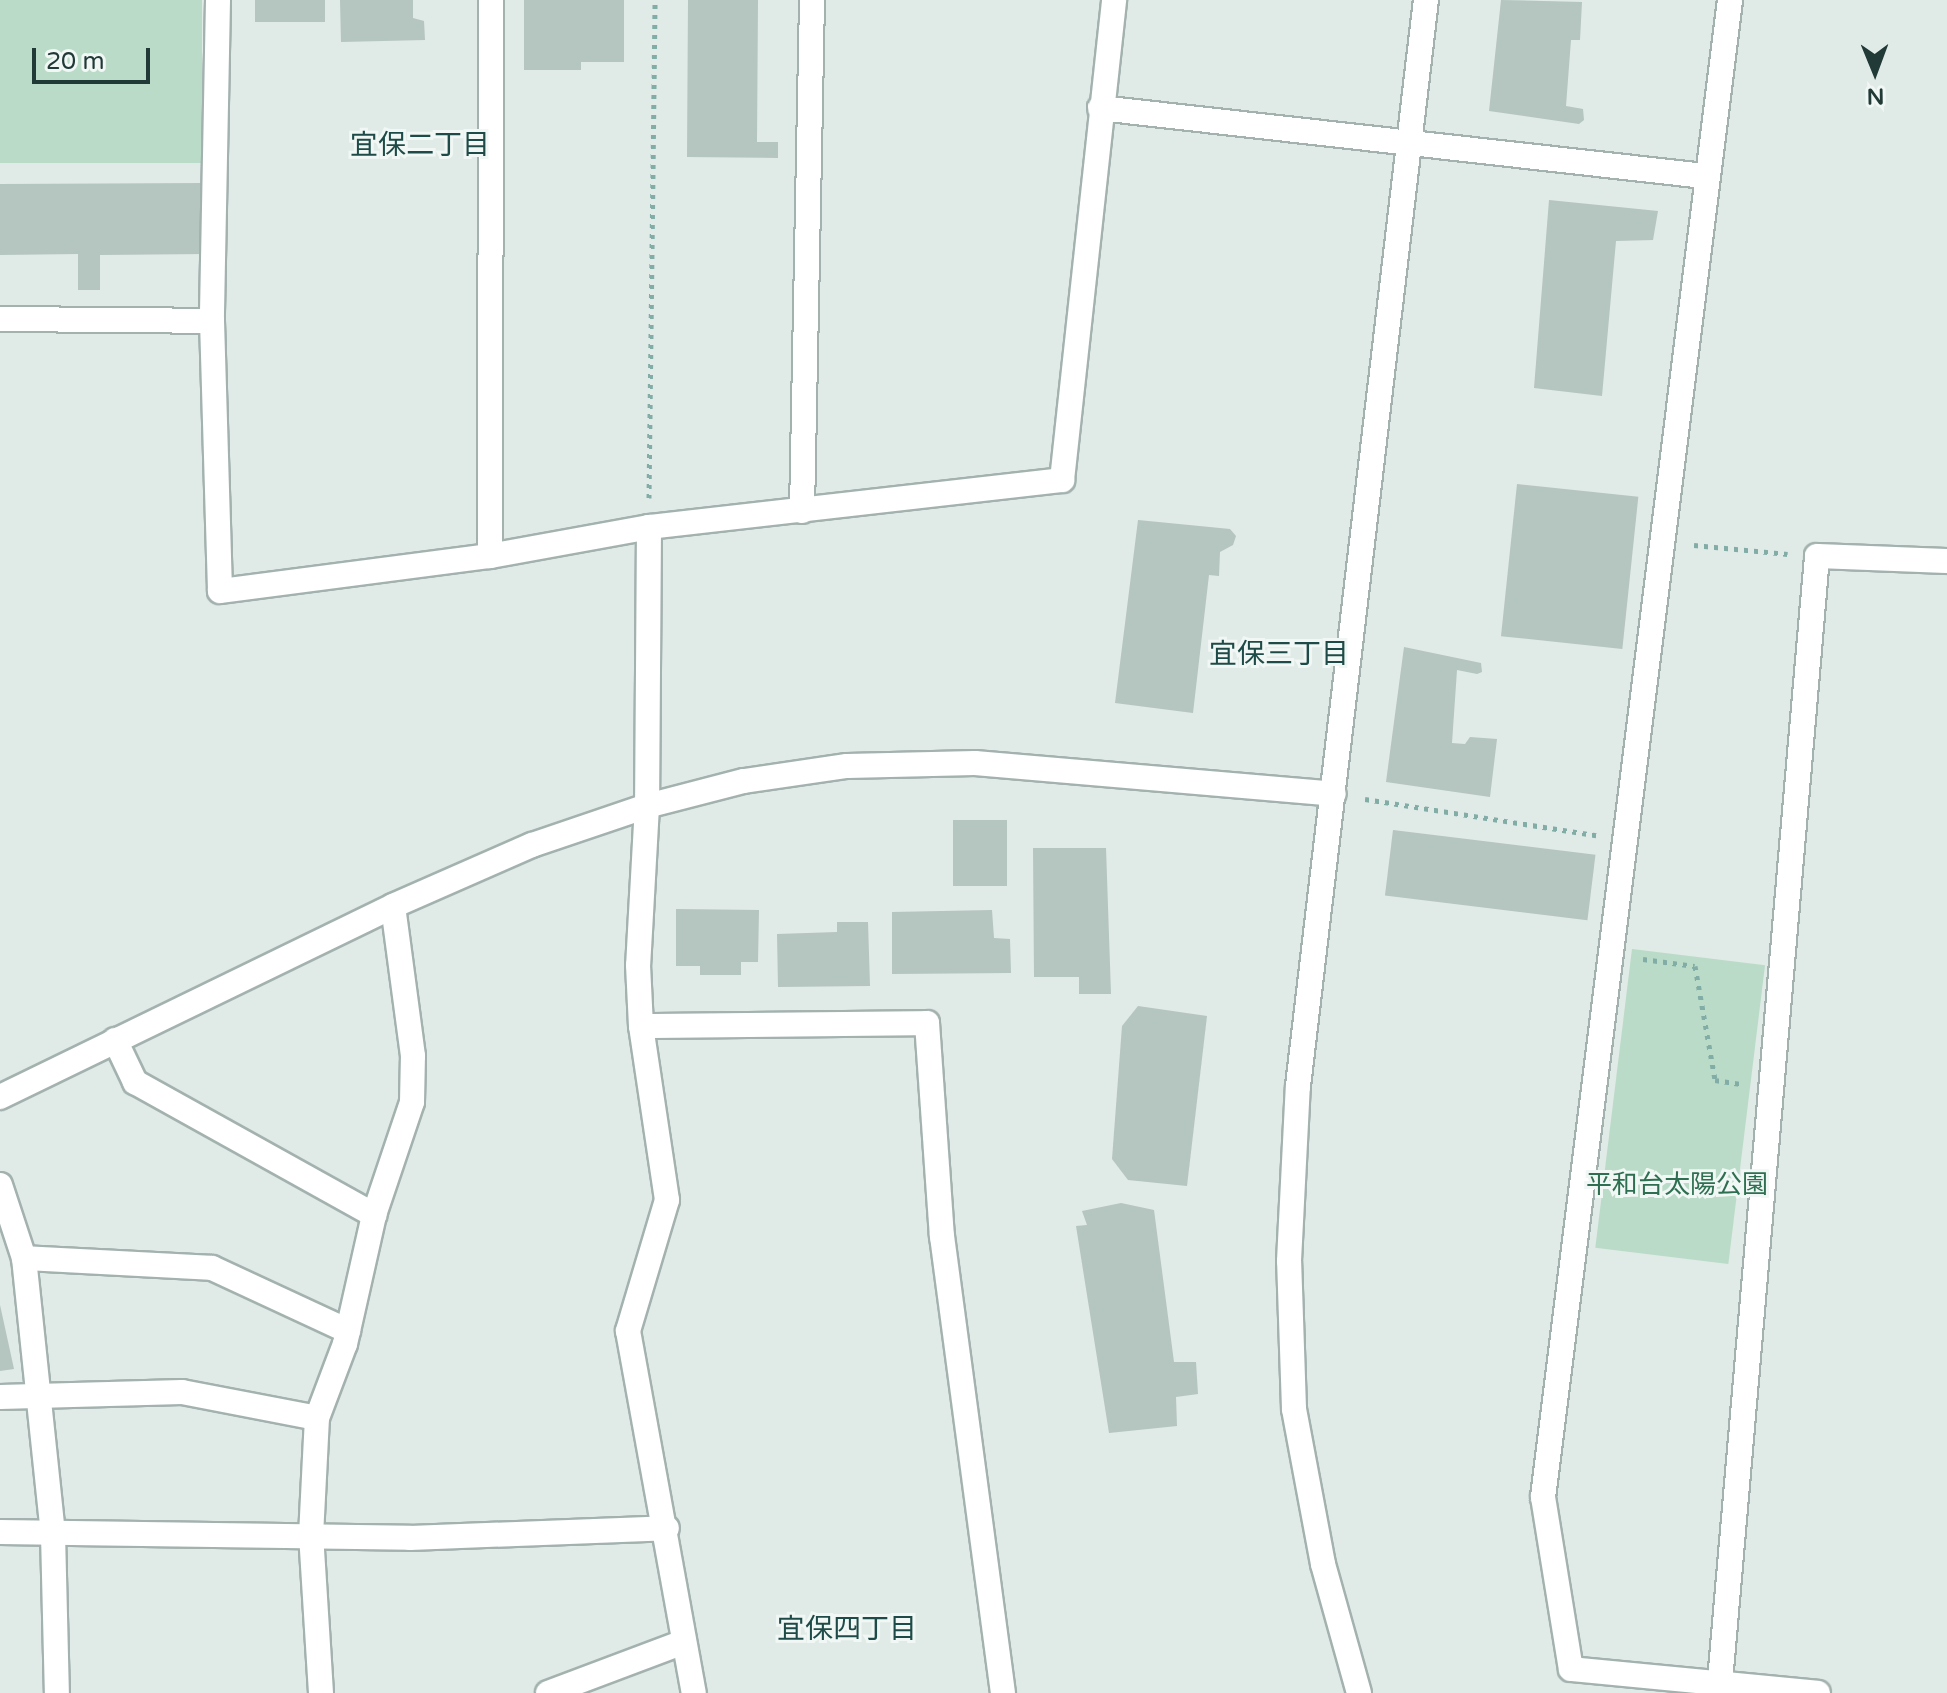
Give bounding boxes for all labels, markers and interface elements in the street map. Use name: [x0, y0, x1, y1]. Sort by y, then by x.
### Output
scale bar: [36, 32, 154, 82]
north arrow: [1835, 32, 1915, 112]
text: 20 m: [46, 47, 104, 76]
text: N: [1866, 83, 1884, 109]
district label: 宜保二丁目: [350, 128, 490, 162]
district label: 宜保三丁目: [1209, 637, 1349, 671]
park label: 平和台太陽公園: [1586, 1169, 1768, 1201]
district label: 宜保四丁目: [777, 1612, 917, 1646]

